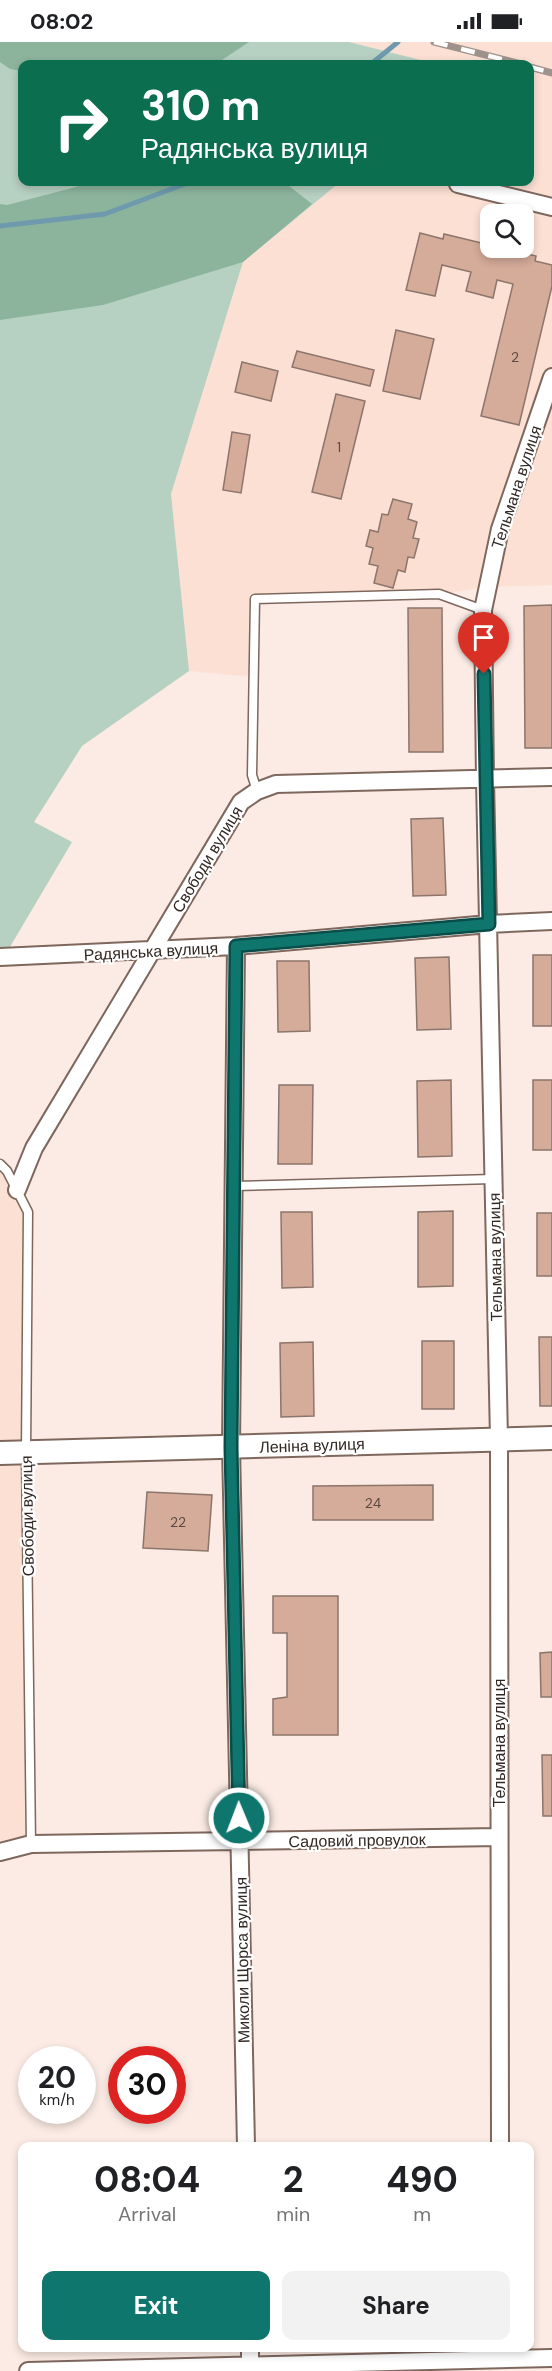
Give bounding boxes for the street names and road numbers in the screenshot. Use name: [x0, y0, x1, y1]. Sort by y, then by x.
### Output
street label: Тельмана вулиця: [487, 423, 546, 552]
street label: Свободи вулиця: [167, 802, 248, 916]
street label: Радянська вулиця: [83, 937, 219, 966]
street label: Тельмана вулиця: [484, 1192, 507, 1322]
street label: Леніна вулиця: [259, 1433, 365, 1458]
street label: Свободи вулиця: [16, 1455, 39, 1577]
street label: Тельмана вулиця: [489, 1679, 510, 1807]
street label: Садовий провулок: [288, 1829, 427, 1852]
street label: Миколи Щорса вулиця: [231, 1877, 254, 2043]

